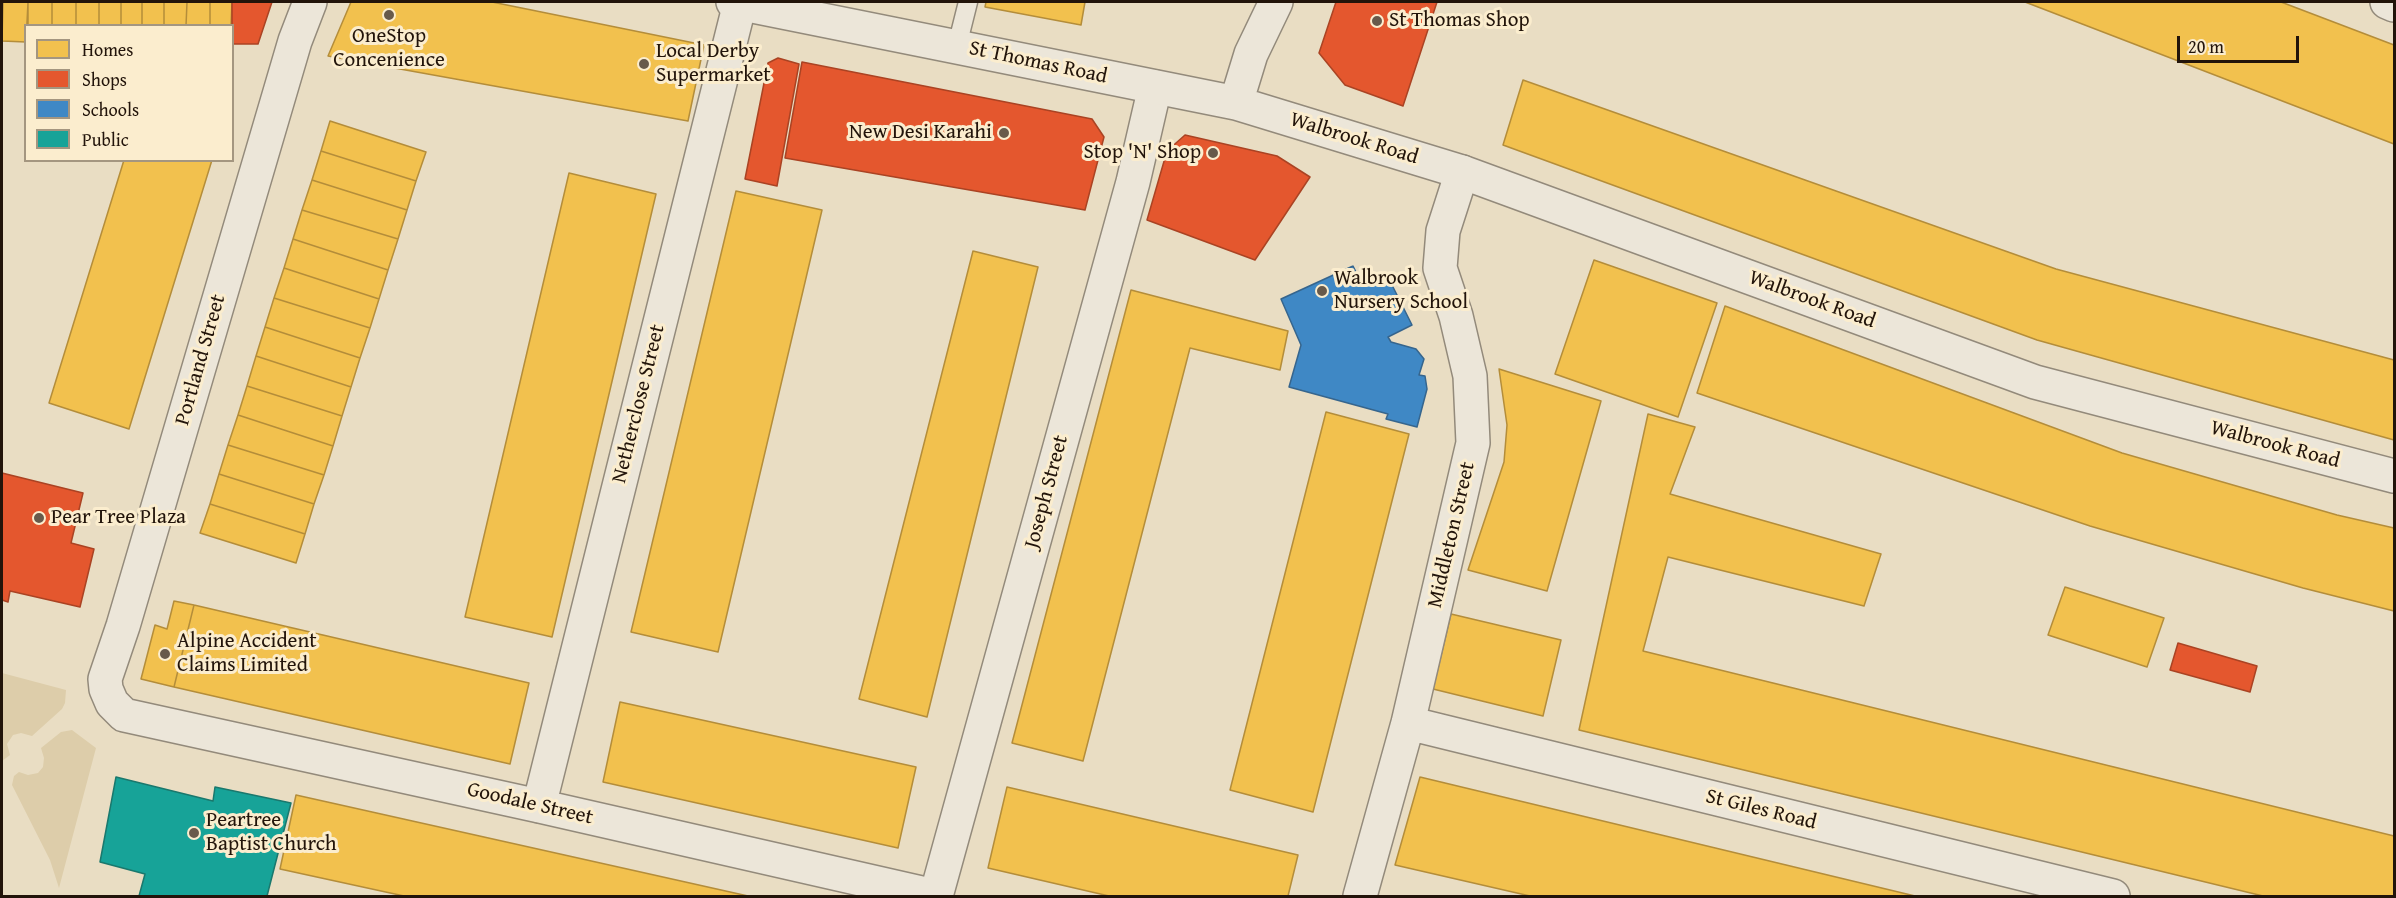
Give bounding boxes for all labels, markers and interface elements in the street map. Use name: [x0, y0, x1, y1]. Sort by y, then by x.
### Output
marker: OneStop Concenience: [382, 8, 396, 22]
place label: St Thomas Shop: [1389, 8, 1530, 34]
marker: St Thomas Shop: [1370, 14, 1384, 28]
legend: [24, 24, 234, 162]
place label: OneStop Concenience: [333, 24, 445, 74]
scale bar: [2180, 24, 2302, 62]
text: 20 m: [2188, 33, 2224, 60]
text: Homes: [82, 36, 133, 63]
street label: St Thomas Road: [967, 36, 1109, 90]
place label: Local Derby Supermarket: [656, 39, 771, 89]
marker: Local Derby Supermarket: [637, 57, 651, 71]
text: Shops: [82, 66, 127, 93]
text: Schools: [82, 96, 139, 123]
street label: Walbrook Road: [1287, 108, 1421, 170]
place label: New Desi Karahi: [849, 120, 992, 146]
text: Public: [82, 126, 129, 153]
marker: New Desi Karahi: [997, 126, 1011, 140]
place label: Stop 'N' Shop: [1083, 140, 1201, 166]
marker: Stop 'N' Shop: [1206, 146, 1220, 160]
street label: Walbrook Road: [1745, 265, 1879, 335]
place label: Walbrook Nursery School: [1334, 266, 1468, 316]
marker: Walbrook Nursery School: [1315, 284, 1329, 298]
street label: Portland Street: [170, 292, 232, 428]
street label: Netherclose Street: [607, 322, 671, 486]
street label: Walbrook Road: [2208, 416, 2342, 474]
street label: Joseph Street: [1020, 433, 1074, 551]
street label: Middleton Street: [1423, 460, 1481, 610]
place label: Pear Tree Plaza: [51, 505, 186, 531]
marker: Pear Tree Plaza: [32, 511, 46, 525]
place label: Alpine Accident Claims Limited: [177, 629, 317, 679]
marker: Alpine Accident Claims Limited: [158, 647, 172, 661]
street label: Goodale Street: [465, 777, 595, 831]
street label: St Giles Road: [1703, 784, 1819, 836]
place label: Peartree Baptist Church: [206, 808, 337, 858]
marker: Peartree Baptist Church: [187, 826, 201, 840]

